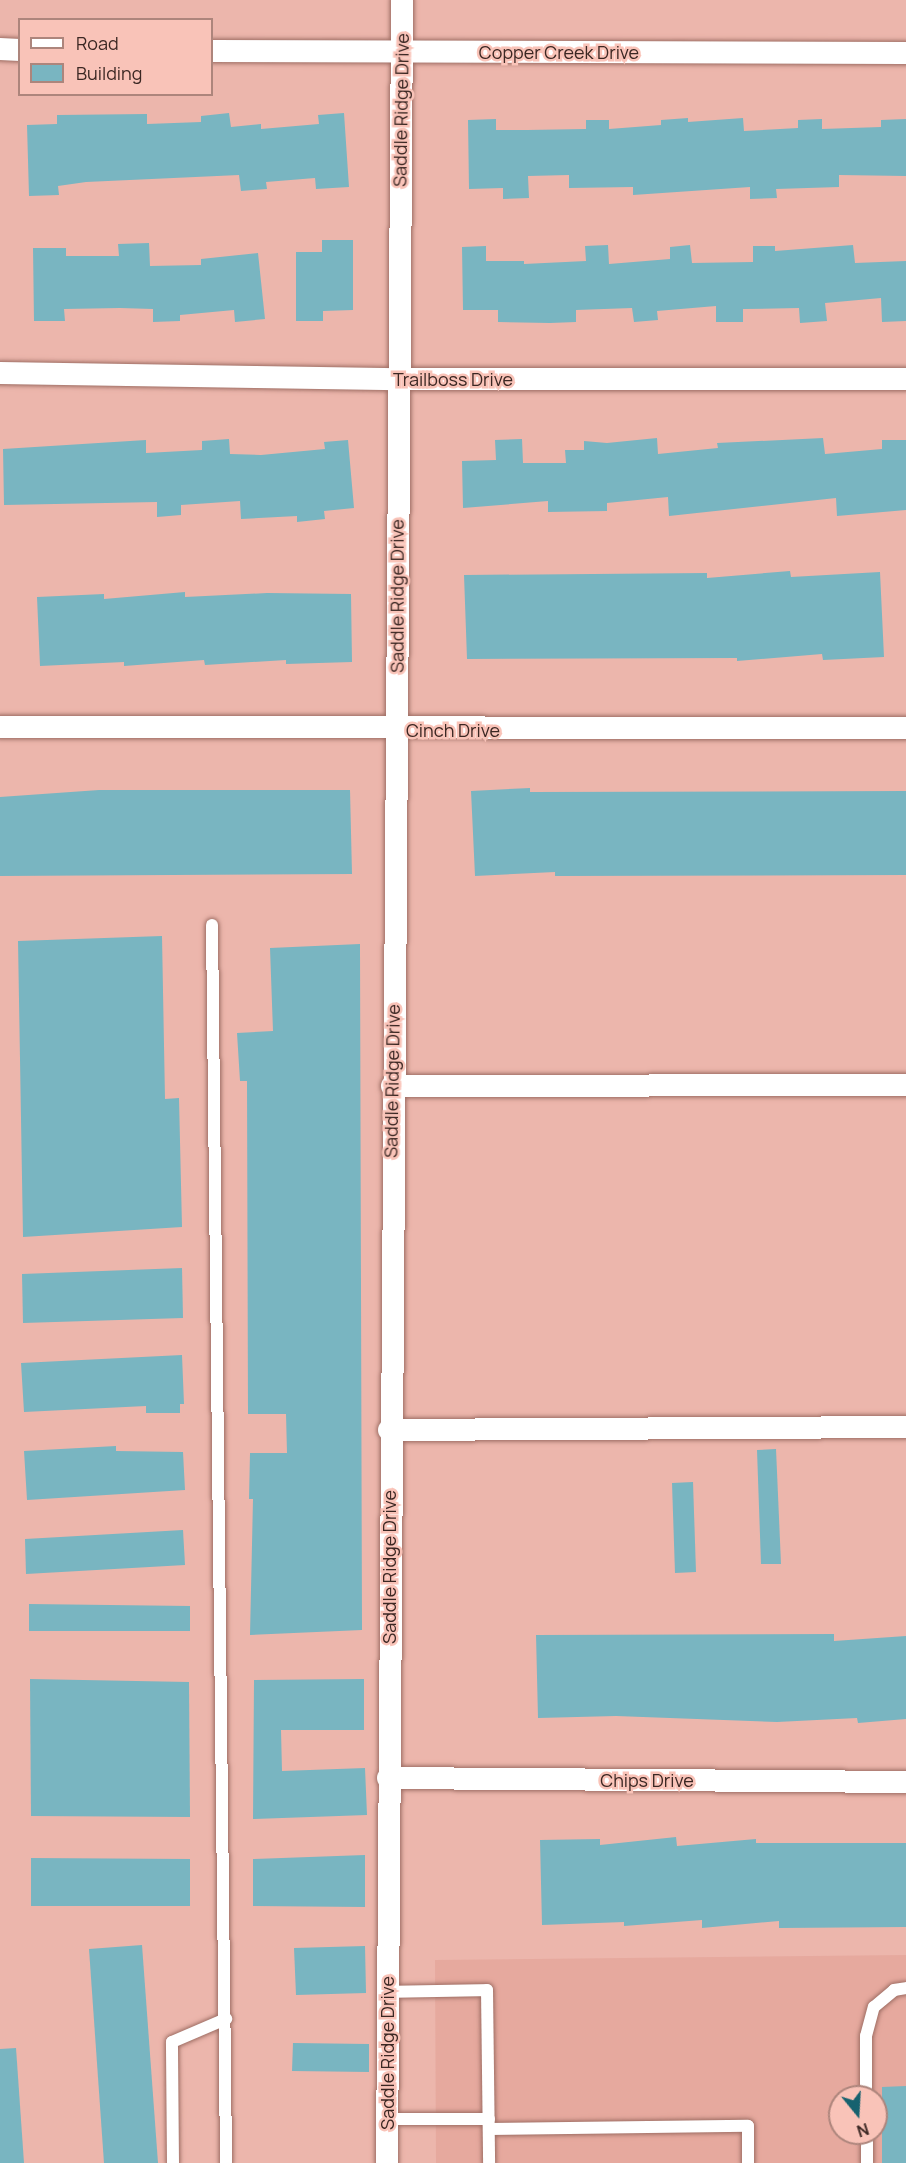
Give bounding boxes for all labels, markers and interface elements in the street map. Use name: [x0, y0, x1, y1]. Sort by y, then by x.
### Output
legend: [18, 18, 213, 96]
text: Road: [76, 31, 119, 55]
street label: Saddle Ridge Drive: [389, 33, 413, 187]
street label: Copper Creek Drive: [479, 41, 639, 63]
text: Building: [76, 61, 142, 85]
street label: Trailboss Drive: [393, 368, 513, 390]
street label: Saddle Ridge Drive: [386, 519, 408, 673]
street label: Cinch Drive: [406, 719, 500, 741]
street label: Saddle Ridge Drive: [380, 1004, 404, 1158]
street label: Saddle Ridge Drive: [378, 1490, 400, 1644]
street label: Chips Drive: [600, 1769, 694, 1791]
street label: Saddle Ridge Drive: [376, 1976, 398, 2130]
north arrow: [828, 2085, 888, 2145]
text: N: [854, 2118, 872, 2142]

